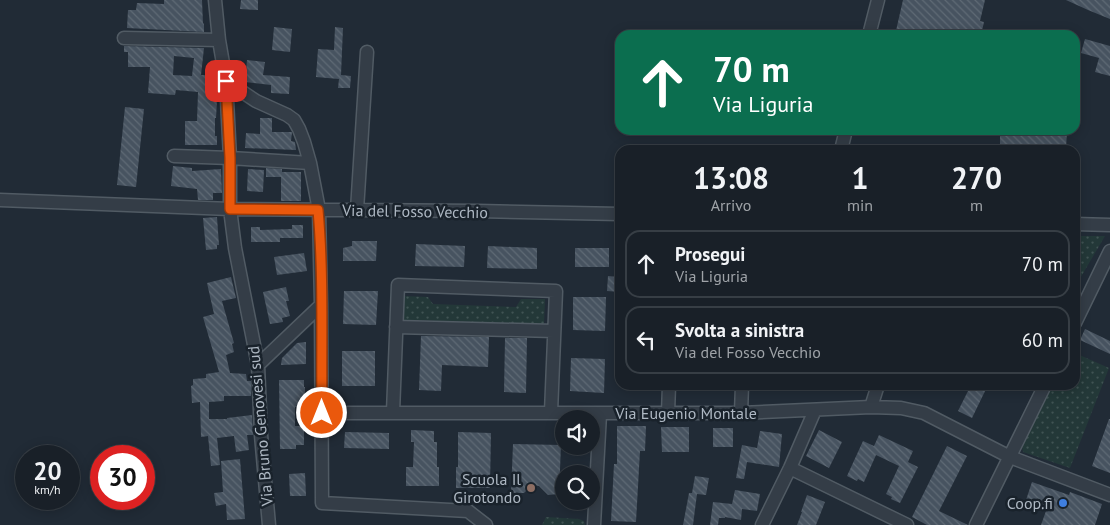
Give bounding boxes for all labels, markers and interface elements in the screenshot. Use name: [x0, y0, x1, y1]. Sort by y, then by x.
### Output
text: 70 m: [713, 46, 790, 92]
icon: ahead: [630, 50, 695, 115]
pin: [205, 60, 247, 102]
icon: arrive: [212, 67, 240, 95]
text: Via Liguria: [713, 90, 813, 118]
text: 13:08: [693, 158, 769, 197]
text: 1: [852, 158, 869, 197]
text: 270: [951, 158, 1002, 197]
text: Arrivo: [711, 195, 751, 215]
text: min: [847, 195, 873, 215]
text: m: [970, 195, 983, 215]
street label: Via del Fosso Vecchio: [341, 200, 488, 222]
text: Prosegui: [675, 242, 745, 266]
icon: ahead: [632, 250, 660, 278]
text: 70 m: [1022, 252, 1063, 276]
text: Via Liguria: [675, 266, 748, 286]
text: Svolta a sinistra: [675, 318, 804, 342]
icon: left: [632, 326, 660, 354]
text: 60 m: [1022, 328, 1063, 352]
text: Via del Fosso Vecchio: [675, 342, 821, 362]
street label: Via Bruno Genovesi sud: [243, 345, 277, 508]
position arrow: [295, 386, 347, 438]
street label: Via Eugenio Montale: [614, 403, 757, 423]
map controls: [555, 410, 600, 510]
button: sound: [555, 410, 600, 455]
speed limit sign: 30: [90, 445, 155, 510]
text: 20: [33, 455, 62, 487]
button: search: [555, 465, 600, 510]
place label: Scuola Il Girotondo: [453, 469, 521, 507]
text: km/h: [34, 482, 61, 497]
marker: Scuola Il Girotondo: [525, 482, 537, 494]
place label: Coop.fi: [1007, 493, 1053, 513]
marker: Coop.fi: [1057, 497, 1069, 509]

